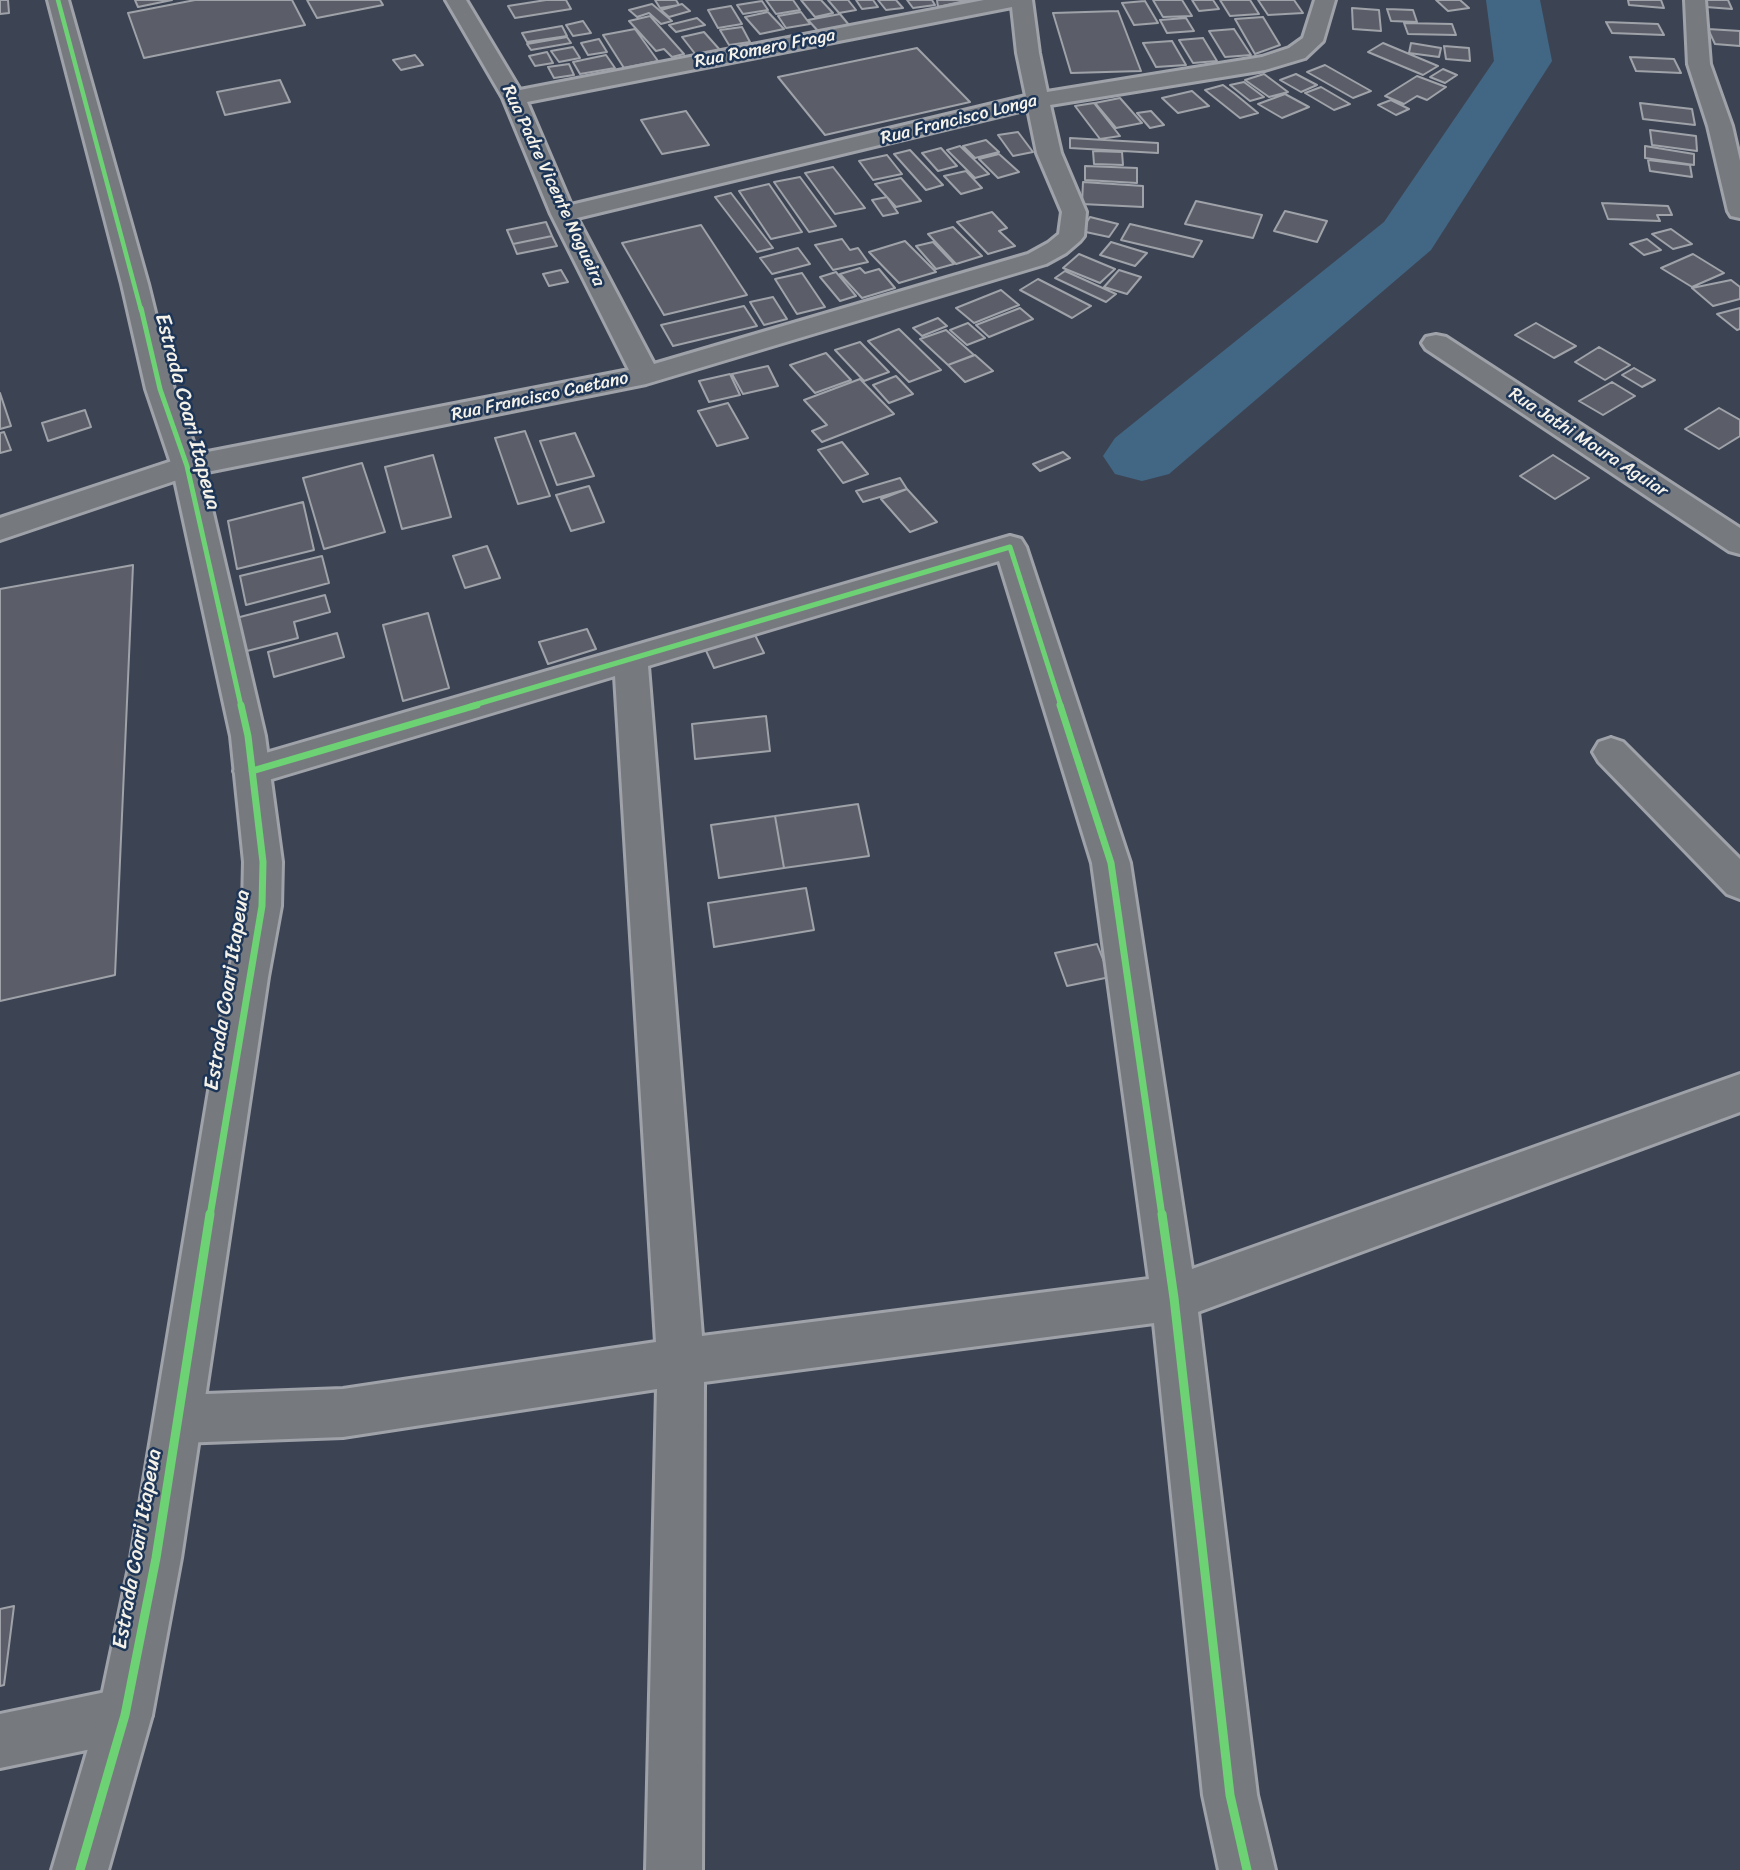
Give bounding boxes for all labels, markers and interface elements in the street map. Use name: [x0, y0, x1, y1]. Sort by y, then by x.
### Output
street label: Rua Romero Fraga: [693, 25, 837, 73]
street label: Rua Padre Vicente Nogueira: [497, 82, 609, 290]
street label: Rua Francisco Longa: [879, 90, 1039, 150]
street label: Estrada Coari Itapeua: [149, 311, 225, 513]
street label: Rua Francisco Caetano: [450, 368, 630, 426]
street label: Rua Jathi Moura Aguiar: [1504, 384, 1672, 502]
street label: Estrada Coari Itapeua: [200, 888, 256, 1092]
street label: Estrada Coari Itapeua: [108, 1447, 168, 1651]

